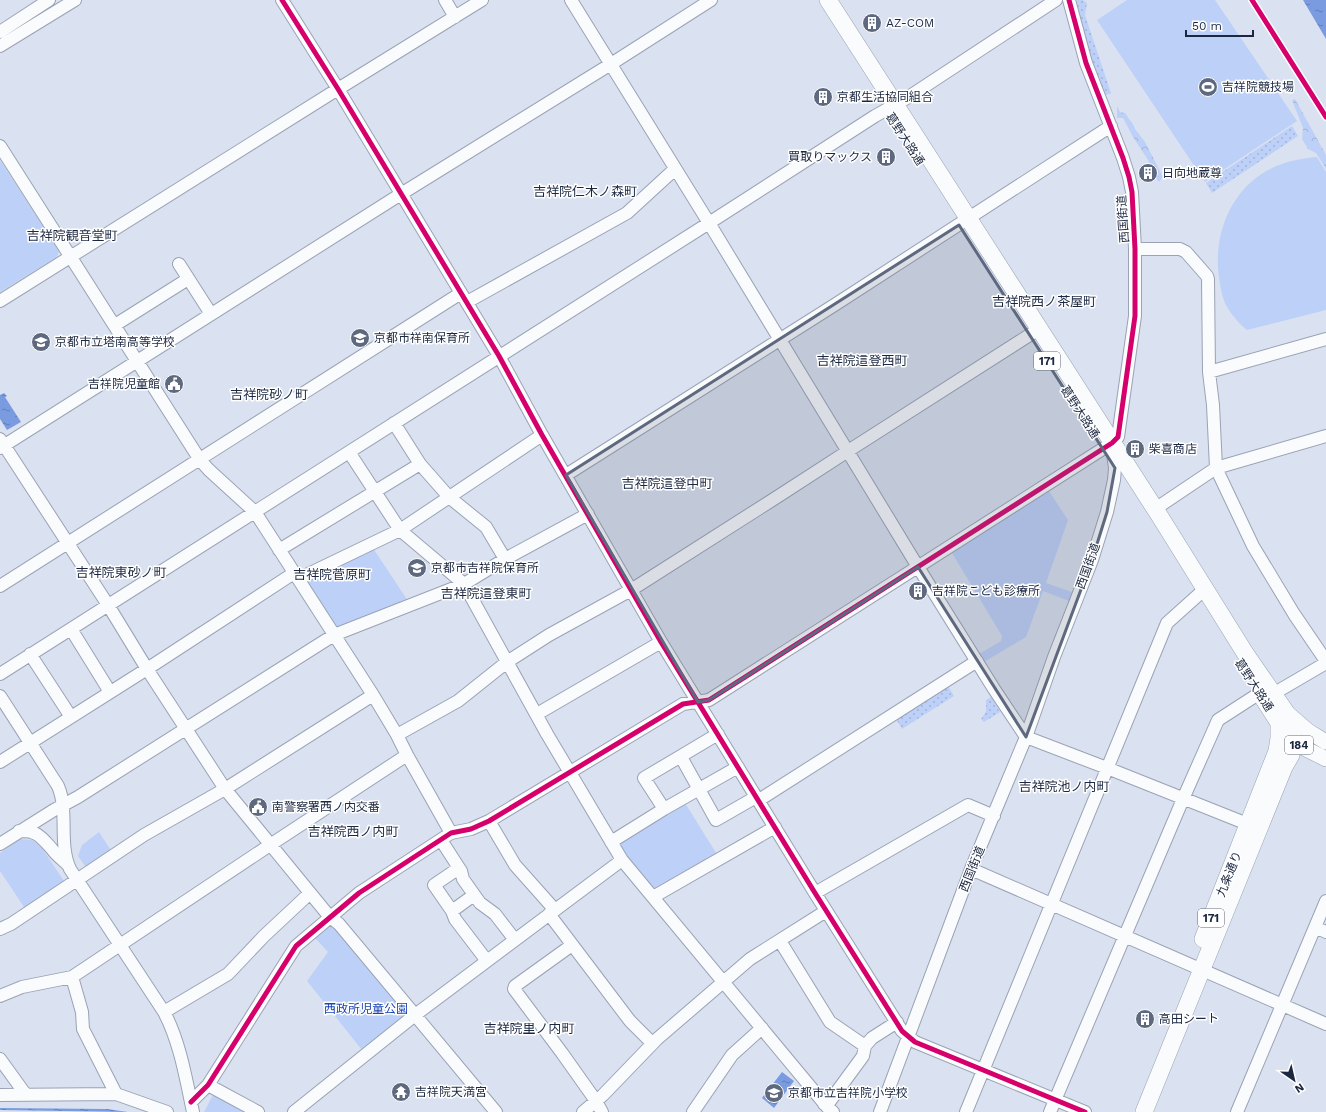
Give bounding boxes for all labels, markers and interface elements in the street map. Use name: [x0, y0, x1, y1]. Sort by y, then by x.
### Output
building icon: AZ-COM: [861, 12, 883, 34]
scale bar: [1186, 12, 1253, 38]
place label: AZ-COM: [886, 16, 934, 30]
text: 50 m: [1192, 19, 1222, 33]
sports icon: 吉祥院競技場: [1197, 76, 1219, 98]
place label: 吉祥院競技場: [1222, 80, 1294, 94]
building icon: 京都生活協同組合: [812, 86, 834, 108]
place label: 京都生活協同組合: [837, 90, 933, 104]
street label: 葛野大路通: [883, 110, 927, 168]
building icon: 買取りマックス: [875, 146, 897, 168]
place label: 買取りマックス: [788, 150, 872, 164]
building icon: 日向地蔵尊: [1137, 162, 1159, 184]
place label: 日向地蔵尊: [1162, 166, 1222, 180]
district label: 吉祥院仁木ノ森町: [533, 184, 637, 199]
street label: 西国街道: [1114, 195, 1132, 243]
district label: 吉祥院観音堂町: [26, 228, 118, 243]
district label: 吉祥院西ノ茶屋町: [992, 294, 1096, 309]
school or university icon: 京都市祥南保育所: [349, 327, 371, 349]
school or university icon: 京都市立塔南高等学校: [30, 331, 52, 353]
place label: 京都市祥南保育所: [374, 331, 470, 345]
place label: 京都市立塔南高等学校: [55, 335, 175, 349]
road number: 171: [1034, 352, 1060, 370]
district label: 吉祥院這登西町: [816, 353, 908, 368]
public building icon: 吉祥院児童館: [163, 373, 185, 395]
place label: 吉祥院児童館: [88, 377, 160, 391]
street label: 葛野大路通: [1058, 383, 1102, 441]
district label: 吉祥院砂ノ町: [230, 387, 308, 402]
building icon: 柴喜商店: [1124, 438, 1146, 460]
place label: 柴喜商店: [1149, 442, 1197, 456]
district label: 吉祥院這登中町: [621, 476, 713, 491]
street label: 西国街道: [1073, 541, 1103, 591]
school or university icon: 京都市吉祥院保育所: [406, 557, 428, 579]
place label: 京都市吉祥院保育所: [431, 561, 539, 575]
district label: 吉祥院東砂ノ町: [75, 565, 167, 580]
district label: 吉祥院菅原町: [293, 567, 371, 582]
building icon: 吉祥院こども診療所: [907, 580, 929, 602]
place label: 吉祥院こども診療所: [932, 584, 1040, 598]
district label: 吉祥院這登東町: [440, 586, 532, 601]
street label: 葛野大路通: [1232, 656, 1276, 714]
road number: 184: [1285, 736, 1313, 754]
district label: 吉祥院池ノ内町: [1018, 779, 1110, 794]
public building icon: 南警察署西ノ内交番: [247, 796, 269, 818]
place label: 南警察署西ノ内交番: [272, 800, 380, 814]
district label: 吉祥院西ノ内町: [307, 824, 399, 839]
street label: 西国街道: [957, 844, 987, 894]
street label: 九条通り: [1214, 849, 1244, 899]
road number: 171: [1198, 909, 1224, 927]
park label: 西政所児童公園: [324, 1002, 408, 1016]
building icon: 高田シート: [1134, 1008, 1156, 1030]
place label: 高田シート: [1159, 1012, 1219, 1026]
district label: 吉祥院里ノ内町: [483, 1021, 575, 1036]
north arrow: [1274, 1060, 1314, 1100]
text: N: [1292, 1080, 1306, 1096]
temple icon: 吉祥院天満宮: [390, 1081, 412, 1103]
school or university icon: 京都市立吉祥院小学校: [763, 1082, 785, 1104]
place label: 吉祥院天満宮: [415, 1085, 487, 1099]
place label: 京都市立吉祥院小学校: [788, 1086, 908, 1100]

